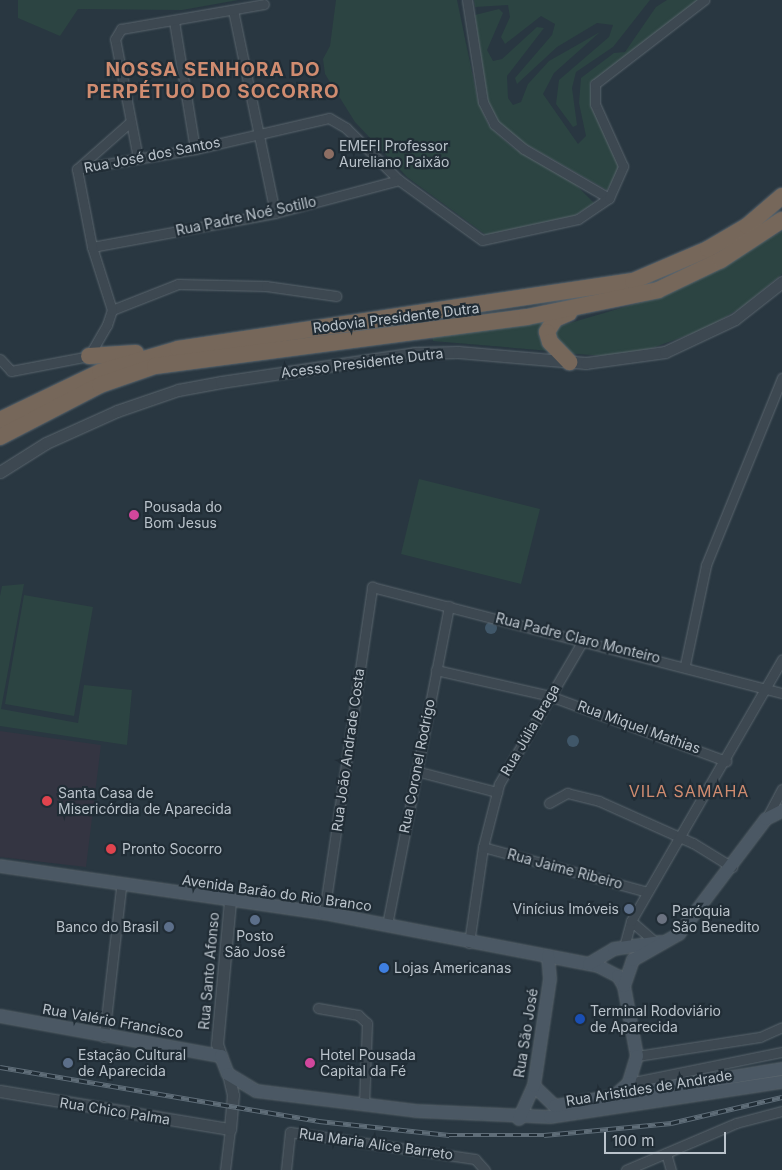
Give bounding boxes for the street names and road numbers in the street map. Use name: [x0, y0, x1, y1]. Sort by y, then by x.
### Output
street label: Rua José dos Santos: [82, 134, 222, 176]
street label: Rua Padre Noé Sotillo: [174, 193, 318, 239]
street label: Rodovia Presidente Dutra: [312, 299, 480, 337]
street label: Acesso Presidente Dutra: [280, 345, 444, 381]
street label: Rua Padre Claro Monteiro: [494, 609, 662, 667]
street label: Rua João Andrade Costa: [328, 667, 368, 833]
street label: Rua Júlia Braga: [497, 681, 563, 779]
street label: Rua Coronel Rodrigo: [396, 697, 438, 835]
street label: Rua Miquel Mathias: [575, 697, 703, 757]
street label: Rua Jaime Ribeiro: [506, 846, 624, 892]
street label: Avenida Barão do Rio Branco: [181, 871, 373, 915]
street label: Rua Santo Afonso: [195, 912, 223, 1030]
street label: Rua São José: [511, 987, 541, 1079]
street label: Rua Valério Francisco: [41, 1000, 185, 1042]
street label: Rua Aristides de Andrade: [565, 1067, 733, 1109]
street label: Rua Chico Palma: [59, 1094, 171, 1128]
street label: Rua Maria Alice Barreto: [298, 1125, 454, 1163]

